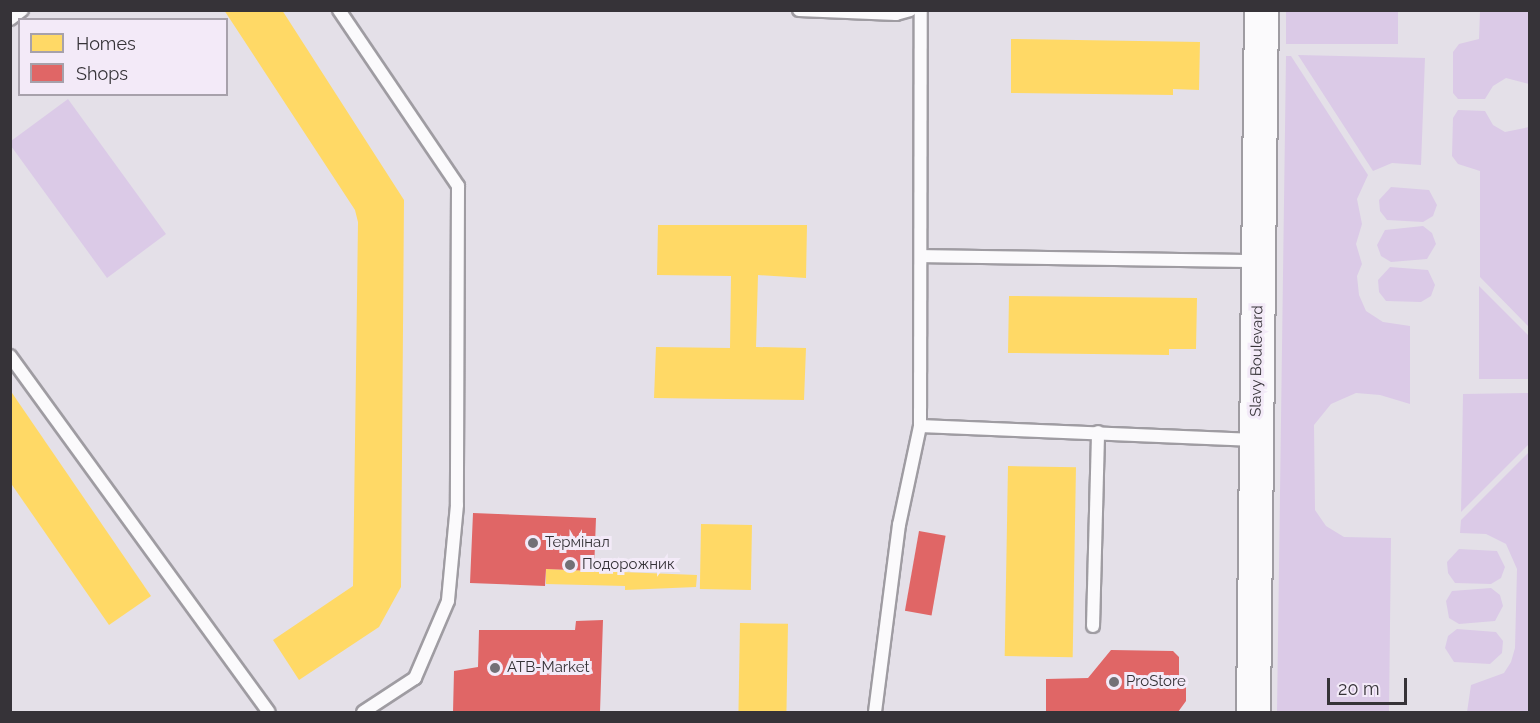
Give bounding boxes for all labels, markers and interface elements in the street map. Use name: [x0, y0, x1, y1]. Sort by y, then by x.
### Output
legend: [18, 18, 228, 96]
text: Homes: [76, 33, 136, 54]
text: Shops: [76, 63, 128, 84]
street label: Slavy Boulevard: [1247, 305, 1267, 417]
place label: Термінал: [545, 534, 610, 552]
marker: Термінал: [526, 536, 540, 550]
place label: Подорожник: [582, 556, 675, 574]
marker: Подорожник: [563, 558, 577, 572]
place label: ATB-Market: [507, 659, 589, 677]
marker: ATB-Market: [488, 661, 502, 675]
scale bar: [1330, 666, 1410, 704]
place label: ProStore: [1126, 673, 1186, 691]
marker: ProStore: [1107, 675, 1121, 689]
text: 20 m: [1338, 678, 1380, 699]

